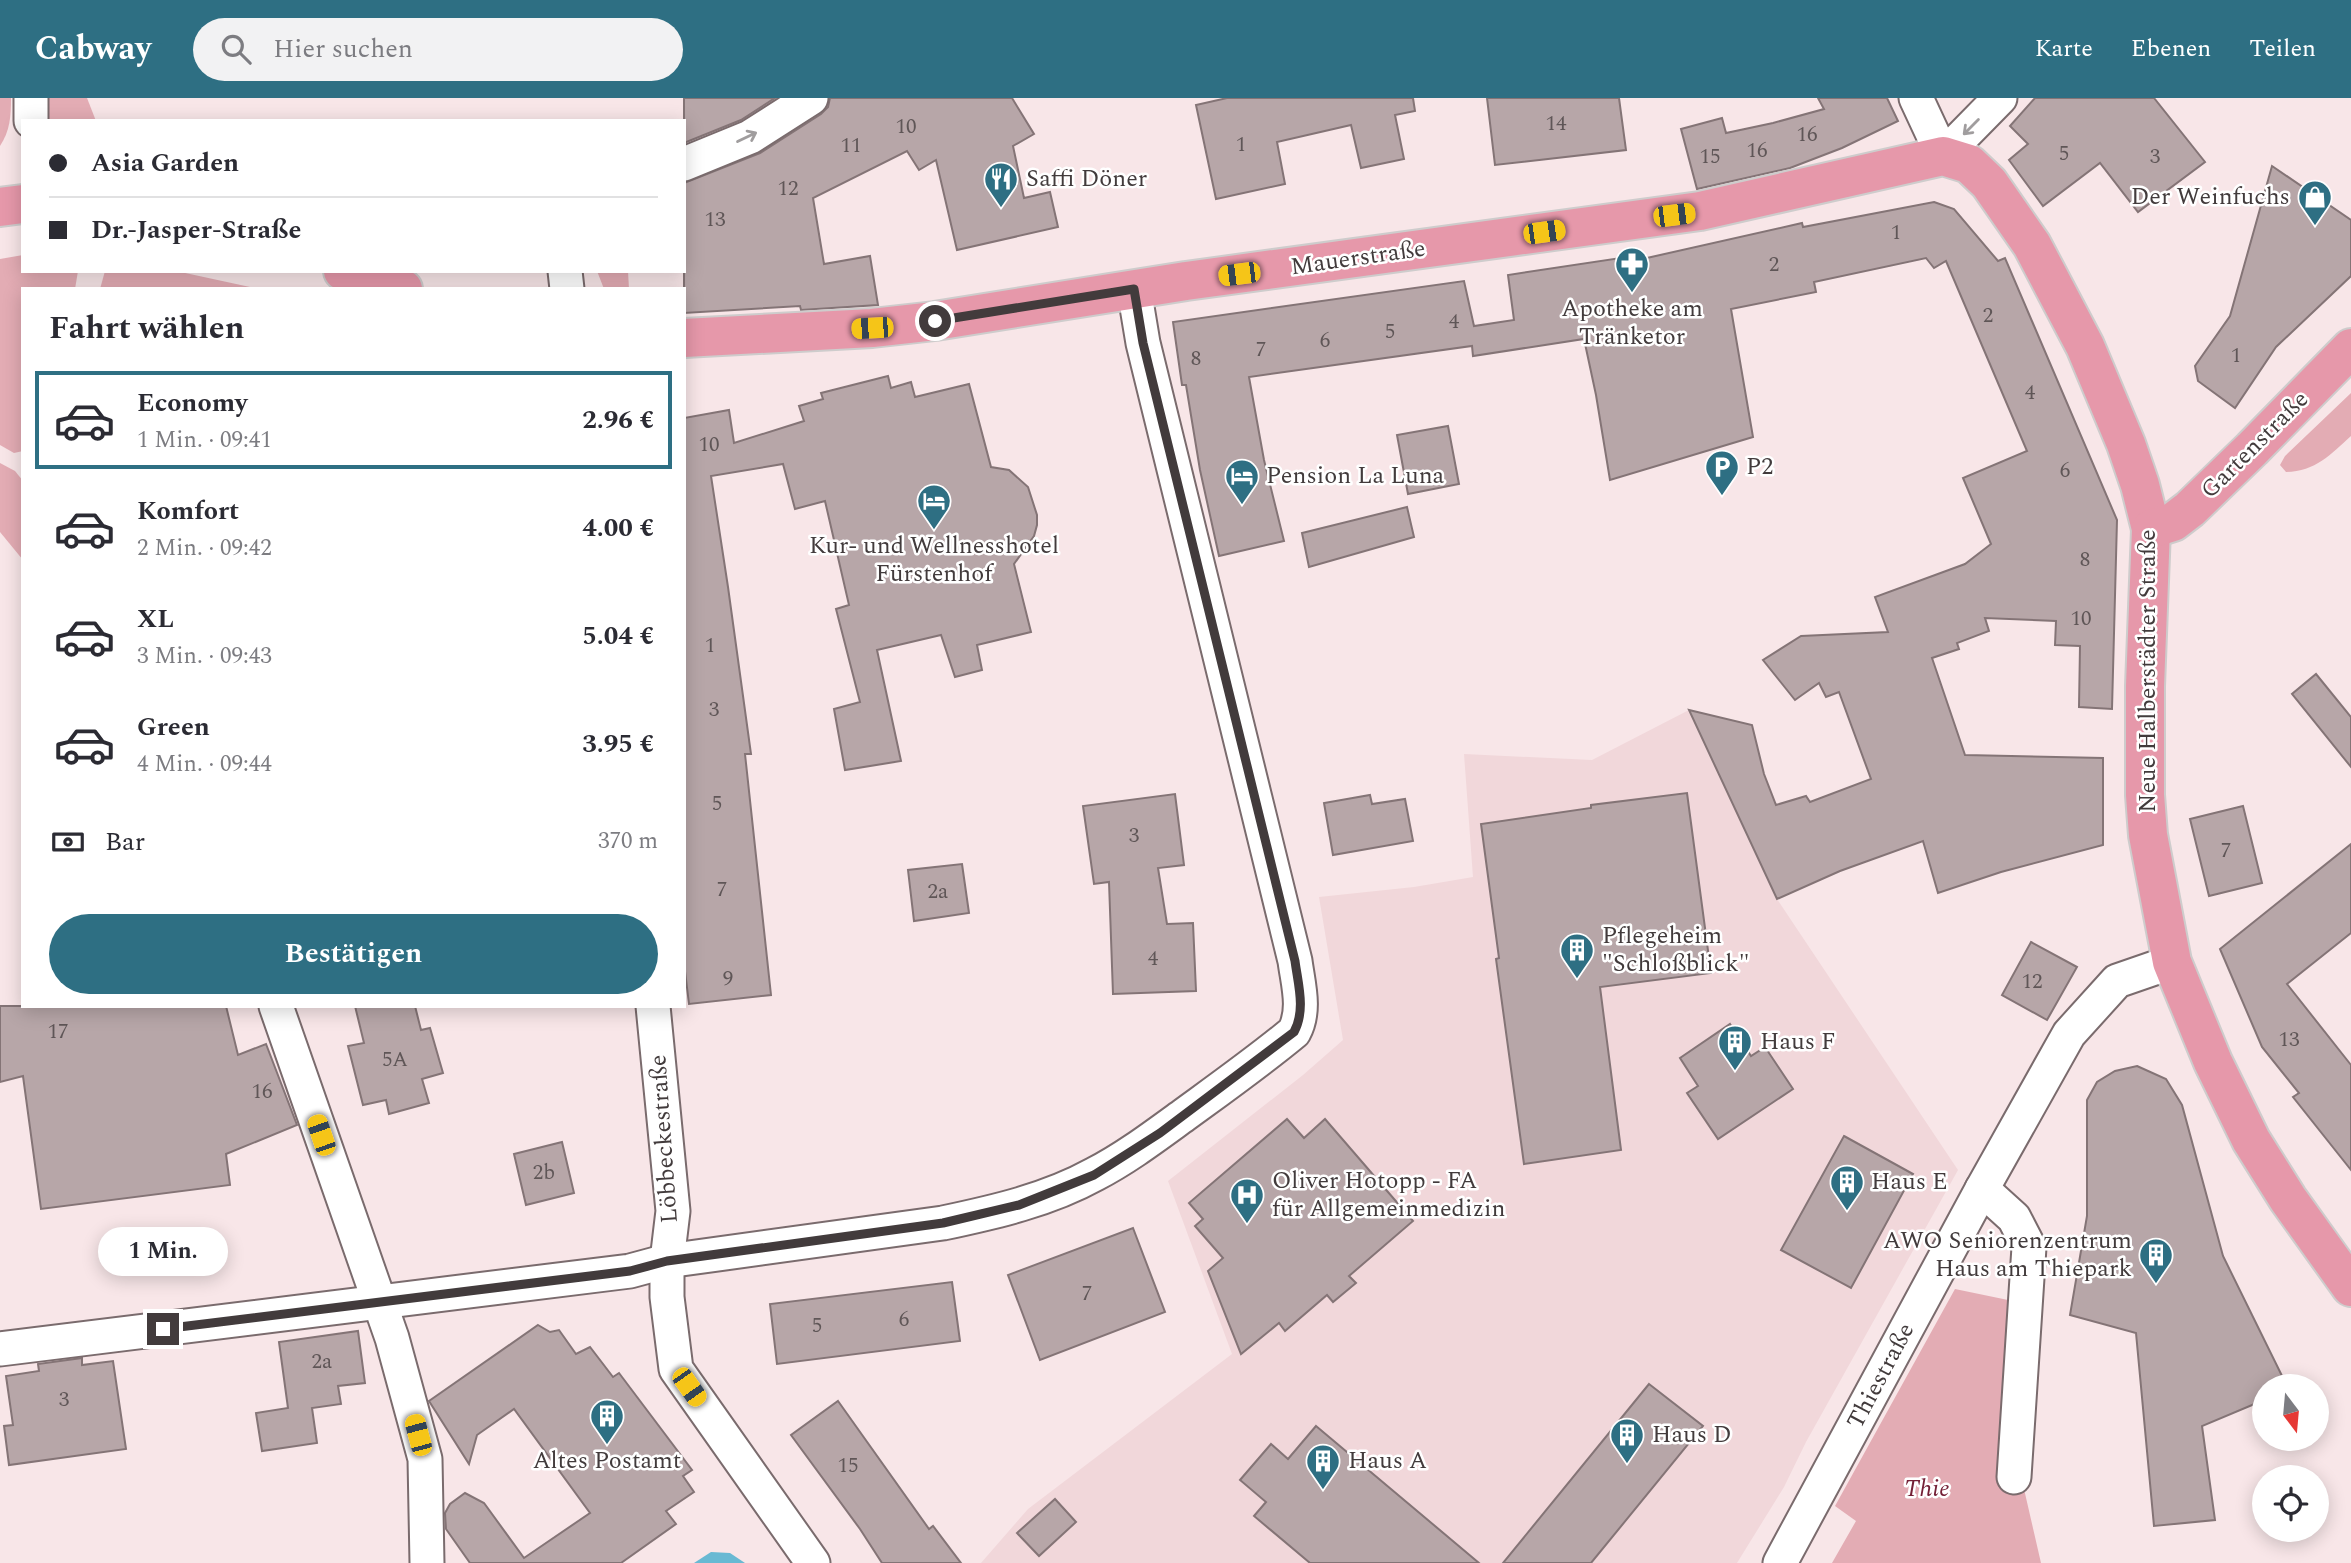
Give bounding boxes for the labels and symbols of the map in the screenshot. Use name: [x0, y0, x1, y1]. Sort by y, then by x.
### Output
house number: 14: [1546, 108, 1567, 140]
house number: 10: [896, 111, 917, 143]
one-way arrow: [1963, 118, 1980, 135]
house number: 16: [1797, 119, 1818, 151]
house number: 1: [1236, 129, 1246, 161]
one-way arrow: [736, 130, 757, 144]
house number: 11: [841, 130, 862, 162]
house number: 16: [1747, 135, 1768, 167]
house number: 5: [2059, 138, 2069, 170]
house number: 15: [1700, 141, 1721, 173]
house number: 3: [2150, 141, 2161, 173]
restaurant icon: Saffi Döner: [982, 160, 1020, 209]
place label: Saffi Döner: [1026, 161, 1147, 197]
house number: 12: [778, 173, 799, 205]
shop icon: Der Weinfuchs: [2296, 178, 2334, 227]
place label: Der Weinfuchs: [2131, 179, 2290, 215]
car: [1652, 202, 1697, 228]
house number: 13: [705, 204, 726, 236]
house number: 1: [1891, 217, 1901, 249]
car: [1522, 219, 1567, 245]
street label: Mauerstraße: [1288, 231, 1428, 285]
pharmacy icon: Apotheke am Tränketor: [1613, 245, 1651, 294]
house number: 2: [1769, 249, 1779, 281]
car: [1217, 261, 1262, 287]
place label: Apotheke am Tränketor: [1561, 291, 1703, 355]
house number: 2: [1983, 300, 1993, 332]
route start: [919, 305, 951, 337]
house number: 4: [1449, 306, 1460, 338]
car: [851, 316, 894, 340]
house number: 5: [1385, 316, 1395, 348]
house number: 6: [1320, 325, 1330, 357]
house number: 7: [1256, 334, 1266, 366]
house number: 1: [2231, 340, 2241, 372]
house number: 8: [1191, 343, 1201, 375]
house number: 4: [2025, 377, 2036, 409]
street label: Gartenstraße: [2193, 383, 2317, 507]
house number: 10: [699, 429, 720, 461]
parking icon: P2: [1703, 448, 1741, 497]
place label: P2: [1746, 449, 1773, 485]
house number: 6: [2060, 455, 2070, 487]
hotel icon: Pension La Luna: [1223, 457, 1261, 506]
place label: Pension La Luna: [1266, 458, 1445, 494]
hotel icon: Kur- und Wellnesshotel Fürstenhof: [915, 482, 953, 531]
place label: Kur- und Wellnesshotel Fürstenhof: [809, 528, 1059, 592]
street label: Neue Halberstädter Straße: [2130, 529, 2166, 813]
house number: 8: [2080, 544, 2090, 576]
house number: 10: [2071, 603, 2092, 635]
house number: 1: [705, 630, 715, 662]
house number: 3: [709, 694, 720, 726]
house number: 5: [712, 788, 722, 820]
house number: 3: [1129, 820, 1140, 852]
house number: 7: [2221, 835, 2231, 867]
house number: 7: [717, 874, 727, 906]
house number: 2a: [928, 876, 949, 908]
place label: Pflegeheim "Schloßblick": [1602, 918, 1749, 982]
building icon: Pflegeheim "Schloßblick": [1558, 931, 1596, 980]
house number: 4: [1148, 943, 1159, 975]
house number: 9: [723, 963, 733, 995]
house number: 12: [2022, 966, 2043, 998]
house number: 17: [48, 1016, 69, 1048]
building icon: Haus F: [1716, 1023, 1754, 1072]
place label: Haus F: [1760, 1024, 1836, 1060]
house number: 13: [2279, 1024, 2300, 1056]
house number: 5A: [382, 1044, 408, 1076]
street label: Löbbeckestraße: [640, 1053, 688, 1225]
house number: 16: [252, 1076, 273, 1108]
car: [305, 1112, 338, 1158]
house number: 2b: [533, 1157, 555, 1189]
place label: Oliver Hotopp - FA für Allgemeinmedizin: [1272, 1163, 1506, 1227]
building icon: Haus E: [1828, 1163, 1866, 1212]
place label: Haus E: [1871, 1164, 1948, 1200]
hospital icon: Oliver Hotopp - FA für Allgemeinmedizin: [1228, 1176, 1266, 1225]
place label: AWO Seniorenzentrum Haus am Thiepark: [1883, 1223, 2132, 1287]
callout: 1 Min.: [98, 1228, 228, 1276]
building icon: AWO Seniorenzentrum Haus am Thiepark: [2137, 1236, 2175, 1285]
house number: 7: [1082, 1278, 1092, 1310]
house number: 6: [899, 1304, 909, 1336]
house number: 5: [812, 1310, 822, 1342]
route end: [147, 1313, 179, 1345]
street label: Thiestraße: [1838, 1317, 1924, 1435]
house number: 2a: [312, 1346, 333, 1378]
car: [669, 1364, 710, 1410]
north arrow: [2252, 1374, 2329, 1451]
house number: 3: [59, 1384, 70, 1416]
building icon: Altes Postamt: [588, 1397, 626, 1446]
car: [403, 1412, 434, 1458]
building icon: Haus D: [1608, 1416, 1646, 1465]
place label: Haus D: [1652, 1417, 1732, 1453]
building icon: Haus A: [1304, 1442, 1342, 1491]
place label: Altes Postamt: [533, 1443, 681, 1479]
place label: Haus A: [1348, 1443, 1427, 1479]
house number: 15: [838, 1450, 859, 1482]
park label: Thie: [1904, 1471, 1950, 1507]

